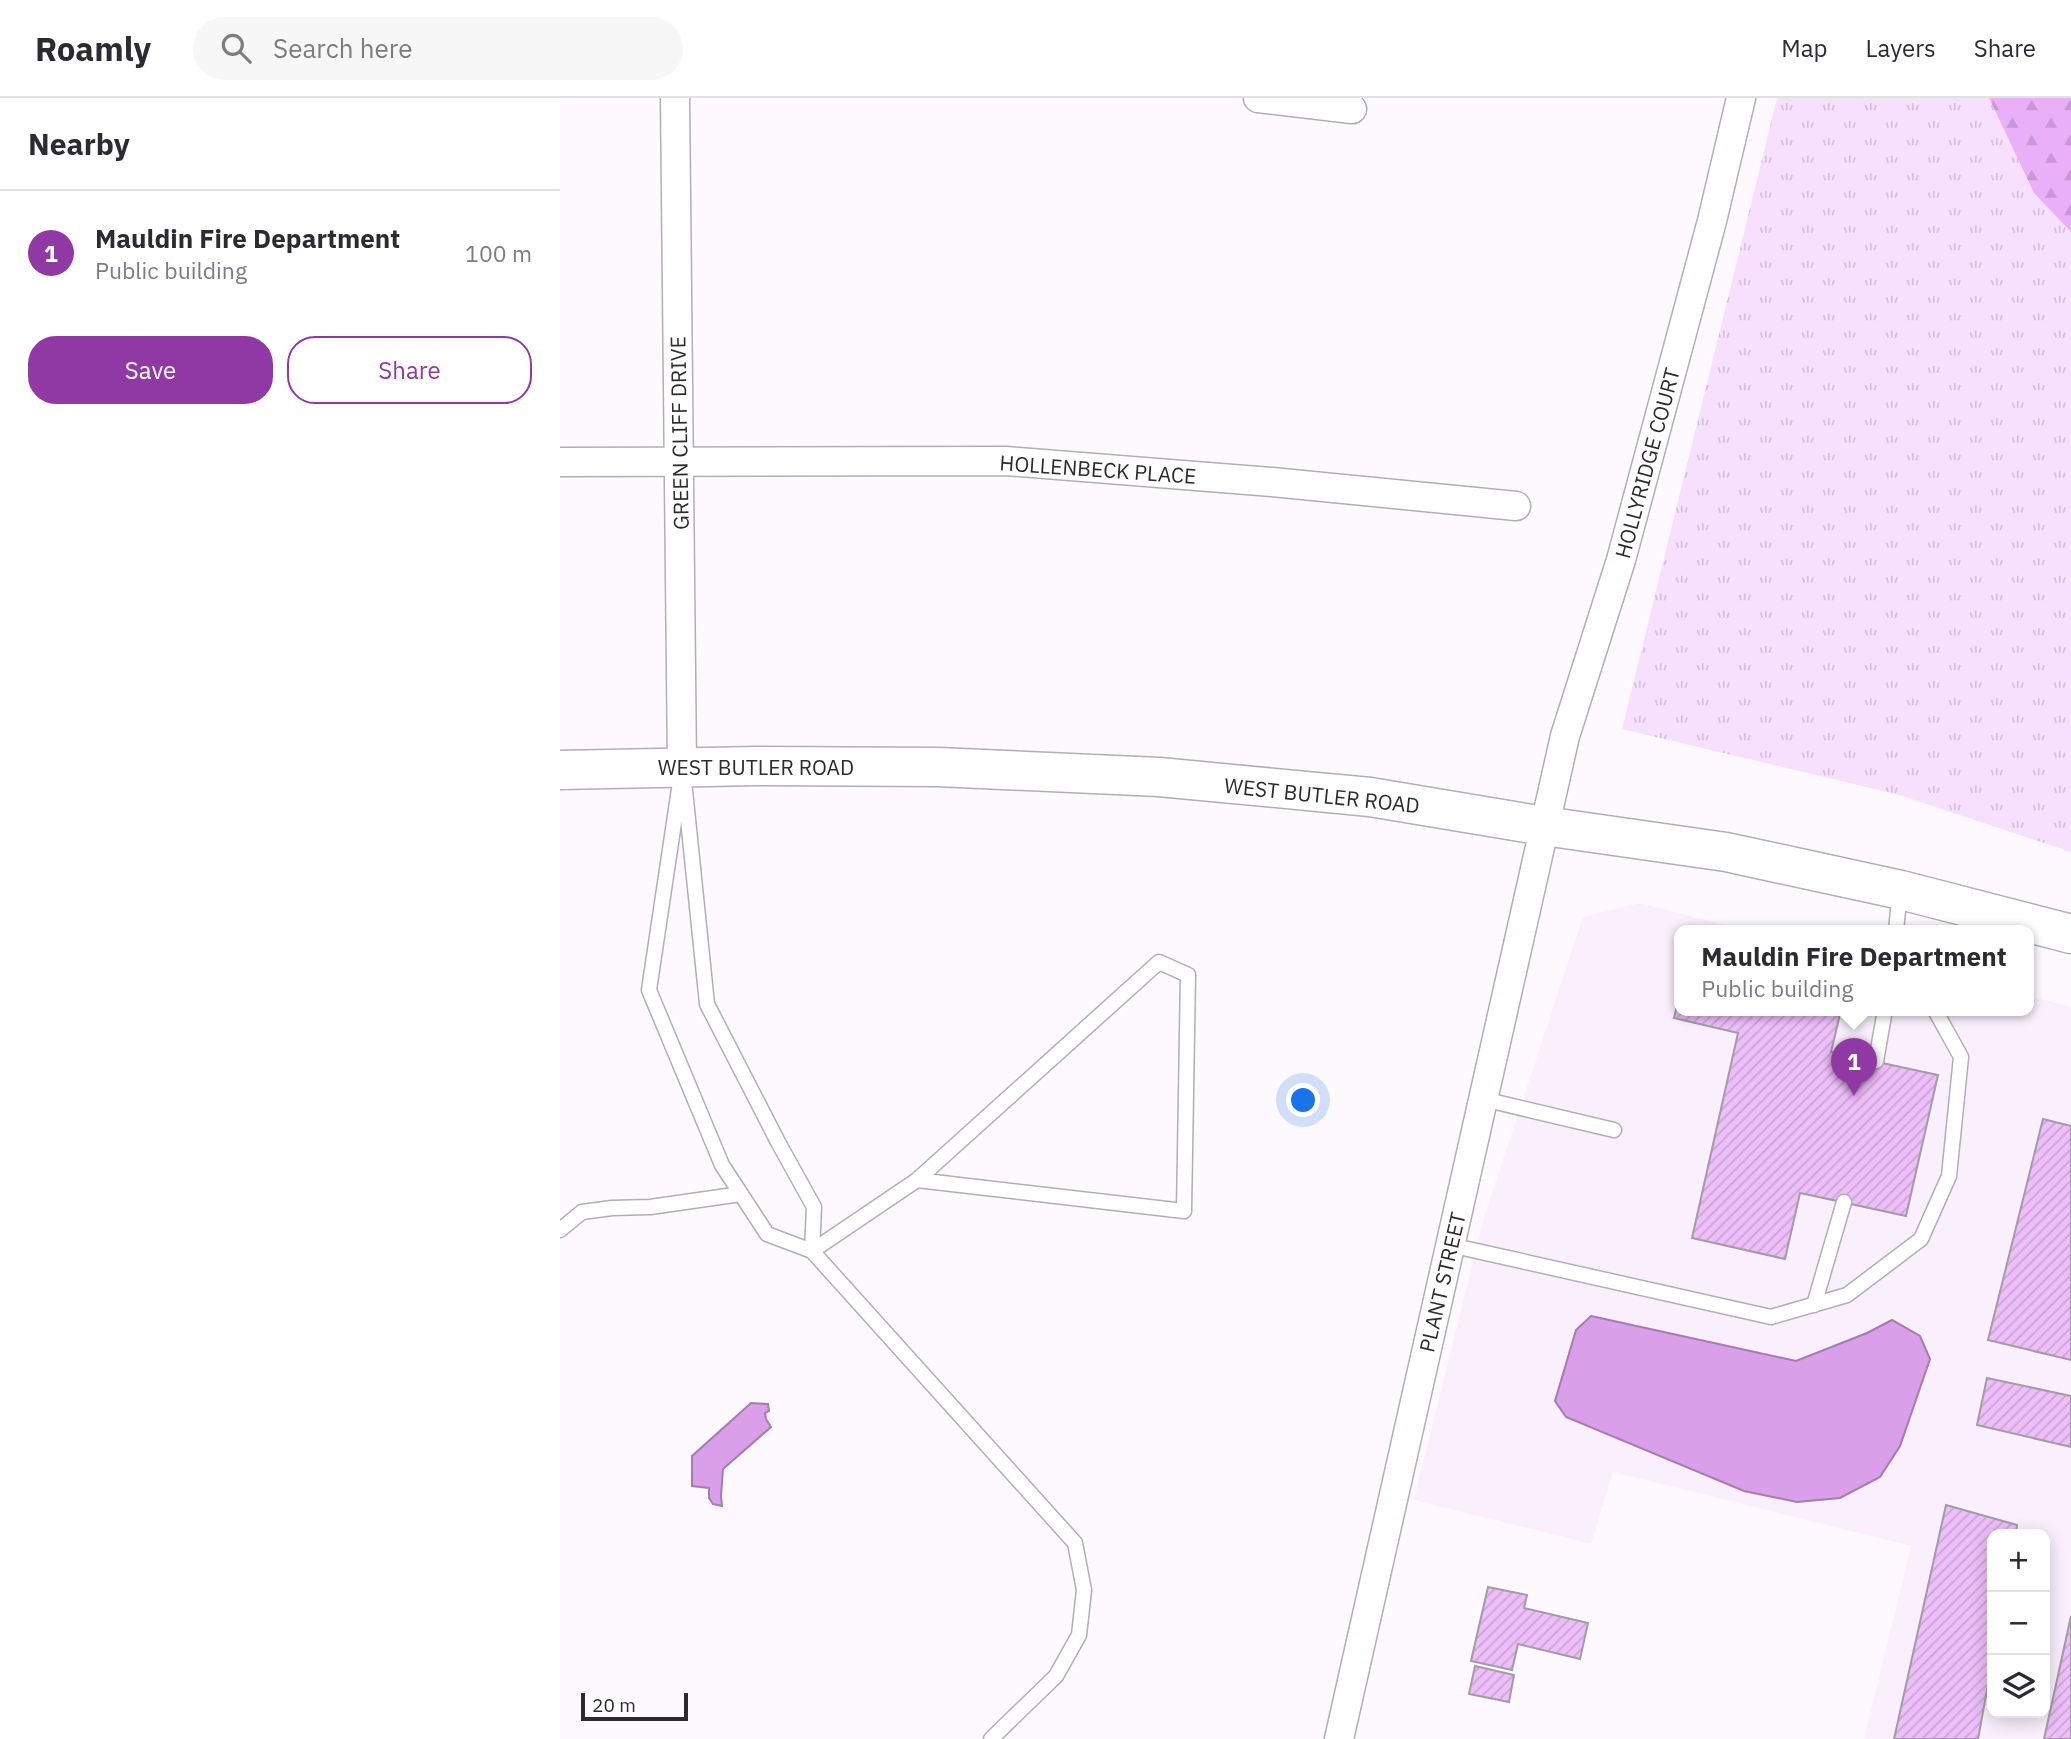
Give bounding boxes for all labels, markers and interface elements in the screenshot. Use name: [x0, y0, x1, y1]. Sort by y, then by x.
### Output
search box: [193, 17, 683, 80]
text: Roamly: [35, 27, 151, 70]
icon: search: [217, 29, 255, 67]
text: Search here: [273, 31, 412, 65]
text: Map: [1781, 32, 1828, 64]
text: Layers: [1866, 32, 1936, 64]
text: Share: [1974, 32, 2036, 64]
text: Nearby: [28, 124, 130, 163]
text: Mauldin Fire Department: [95, 221, 400, 255]
text: 1: [44, 238, 58, 268]
text: 100 m: [465, 238, 532, 268]
text: Public building: [95, 255, 247, 285]
button: Save: [28, 336, 273, 404]
button: Share: [287, 336, 532, 404]
street label: GREEN CLIFF DRIVE: [663, 336, 695, 530]
street label: HOLLYRIDGE COURT: [1608, 365, 1686, 561]
street label: HOLLENBECK PLACE: [999, 448, 1197, 490]
street label: WEST BUTLER ROAD: [658, 753, 854, 781]
street label: WEST BUTLER ROAD: [1223, 771, 1421, 819]
popup: [1674, 925, 2034, 1016]
text: Mauldin Fire Department: [1701, 939, 2007, 973]
text: Public building: [1701, 973, 1853, 1003]
pin: 1: [1831, 1038, 1877, 1096]
your location: [1286, 1083, 1320, 1117]
street label: PLANT STREET: [1412, 1209, 1472, 1355]
map controls: [1987, 1529, 2050, 1718]
button: +: [1987, 1529, 2050, 1592]
button: −: [1987, 1592, 2050, 1655]
button: layers: [1987, 1655, 2050, 1718]
scale bar: [581, 1690, 688, 1722]
text: 20 m: [592, 1693, 636, 1717]

